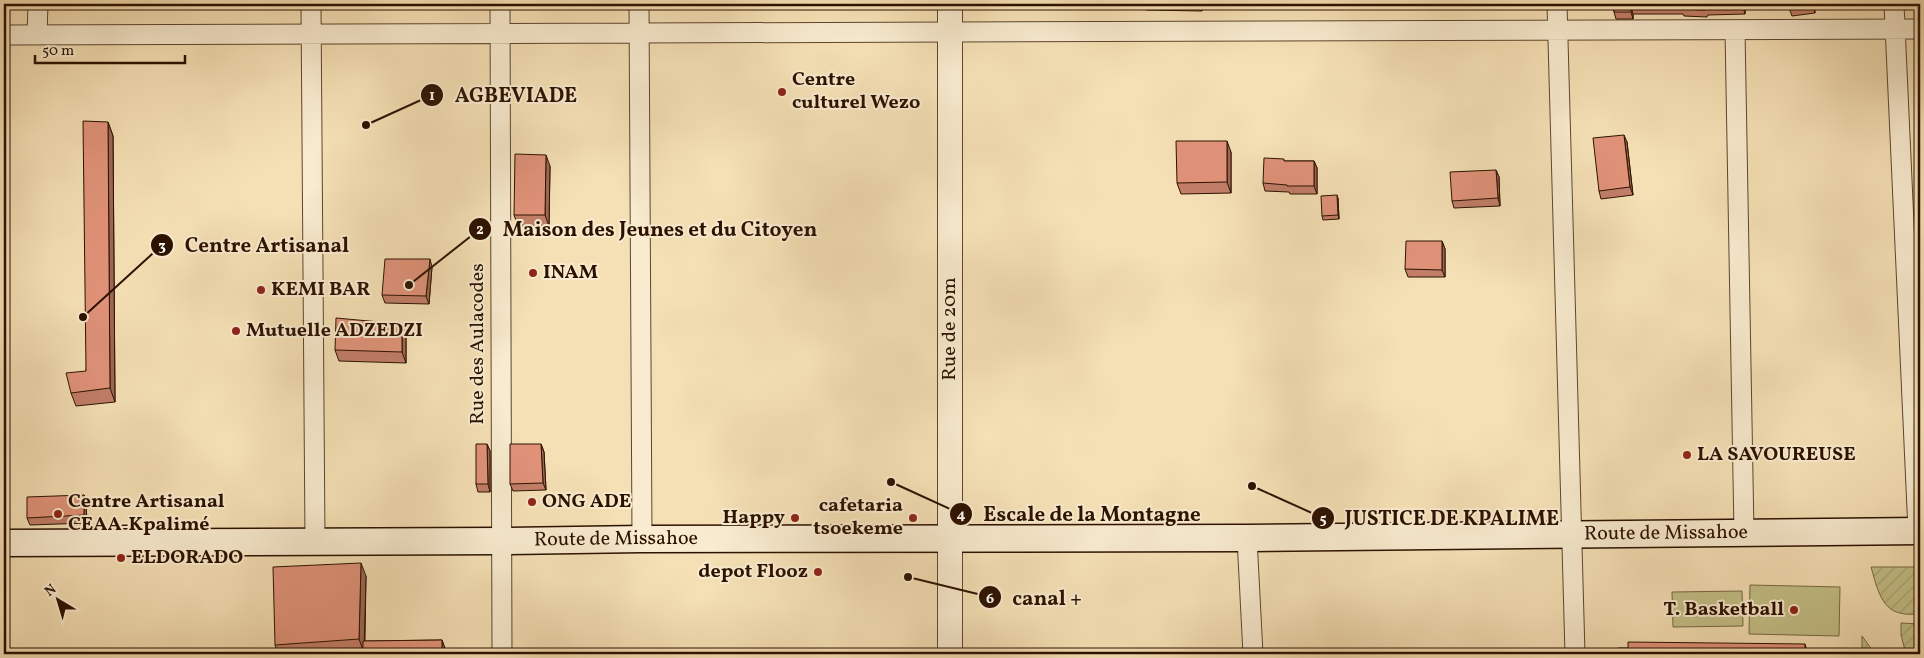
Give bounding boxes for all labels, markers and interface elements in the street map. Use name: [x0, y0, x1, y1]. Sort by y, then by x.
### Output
scale bar: [35, 32, 185, 64]
text: 50 m: [42, 41, 74, 62]
place label: Centre culturel Wezo: [792, 66, 920, 117]
callout: AGBEVIADE: [420, 77, 587, 113]
text: AGBEVIADE: [455, 82, 577, 111]
text: 1: [429, 86, 435, 107]
marker: Centre culturel Wezo: [776, 86, 788, 98]
callout: Maison des Jeunes et du Citoyen: [468, 211, 827, 247]
text: Maison des Jeunes et du Citoyen: [503, 216, 817, 245]
text: 2: [476, 220, 484, 241]
callout: Centre Artisanal: [149, 227, 359, 263]
text: Centre Artisanal: [185, 232, 349, 261]
text: 3: [158, 236, 166, 257]
place label: INAM: [543, 259, 598, 287]
street label: Rue des Aulacodes: [464, 263, 492, 425]
marker: INAM: [527, 267, 539, 279]
place label: KEMI BAR: [271, 276, 370, 304]
street label: Rue de 20m: [936, 277, 964, 381]
marker: KEMI BAR: [255, 284, 267, 296]
place label: Mutuelle ADZEDZI: [246, 317, 423, 345]
marker: Mutuelle ADZEDZI: [230, 325, 242, 337]
place label: LA SAVOUREUSE: [1697, 441, 1856, 469]
marker: LA SAVOUREUSE: [1681, 449, 1693, 461]
place label: Centre Artisanal CEAA-Kpalimé: [68, 488, 225, 539]
place label: ONG ADE: [542, 488, 631, 516]
place label: cafetaria tsoekeme: [813, 492, 903, 543]
marker: ONG ADE: [526, 496, 538, 508]
callout: Escale de la Montagne: [948, 496, 1211, 532]
callout: JUSTICE DE KPALIME: [1310, 500, 1570, 536]
text: Escale de la Montagne: [983, 501, 1201, 530]
place label: Happy: [723, 504, 785, 532]
text: 4: [956, 505, 966, 526]
text: JUSTICE DE KPALIME: [1344, 505, 1559, 534]
marker: Centre Artisanal CEAA-Kpalimé: [52, 508, 64, 520]
text: 5: [1319, 509, 1327, 530]
marker: Happy: [789, 512, 801, 524]
marker: cafetaria tsoekeme: [907, 512, 919, 524]
street label: Route de Missahoe: [1584, 519, 1748, 548]
street label: Route de Missahoe: [534, 525, 698, 555]
place label: ELDORADO: [131, 544, 243, 572]
marker: ELDORADO: [115, 552, 127, 564]
place label: depot Flooz: [698, 558, 808, 586]
marker: depot Flooz: [812, 566, 824, 578]
north arrow: [32, 576, 82, 626]
callout: canal +: [977, 579, 1092, 615]
text: N: [41, 580, 61, 602]
text: canal +: [1012, 585, 1082, 614]
text: 6: [986, 589, 994, 610]
place label: T. Basketball: [1663, 596, 1784, 624]
marker: T. Basketball: [1788, 604, 1800, 616]

